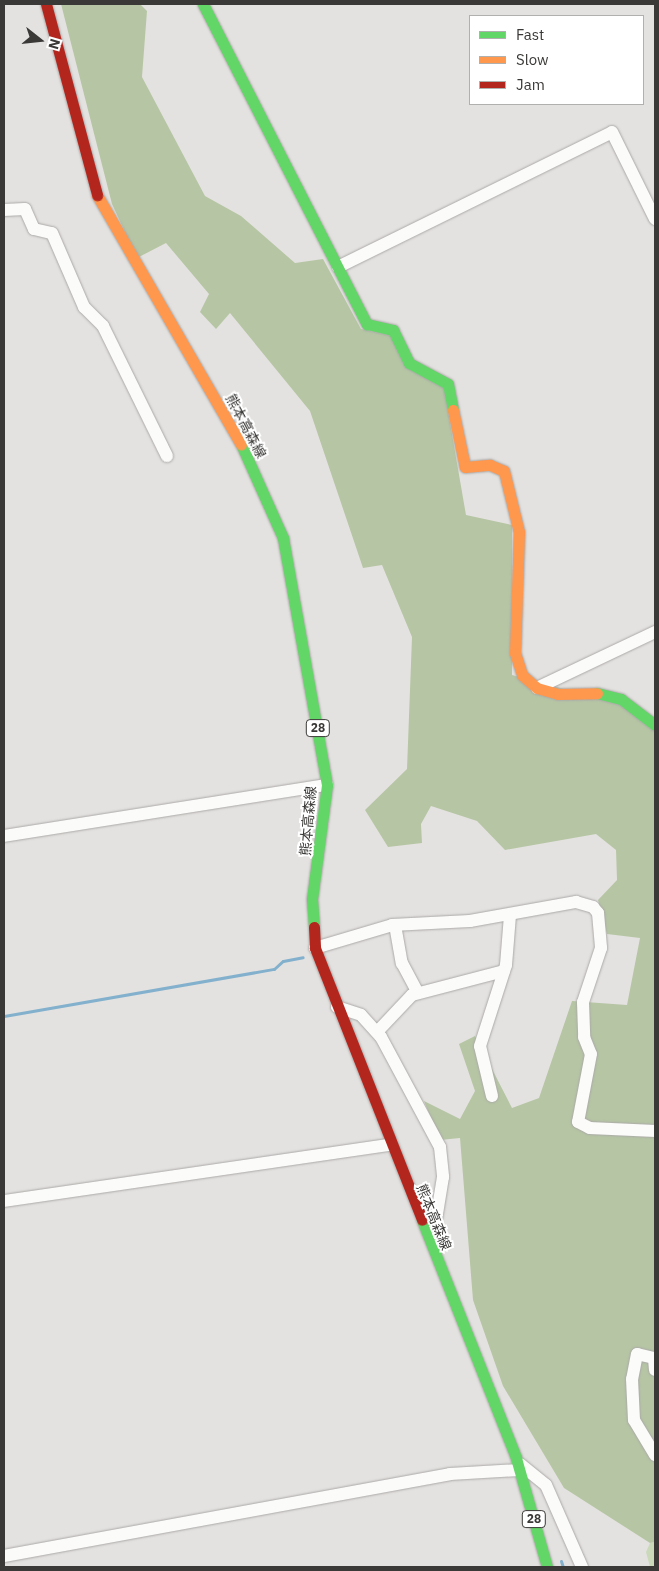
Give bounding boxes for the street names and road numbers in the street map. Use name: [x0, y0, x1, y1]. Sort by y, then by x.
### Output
street label: 熊本高森線: [222, 391, 270, 461]
road number: 28: [306, 718, 330, 738]
street label: 熊本高森線: [297, 785, 319, 857]
street label: 熊本高森線: [413, 1181, 455, 1253]
road number: 28: [522, 1510, 546, 1528]

